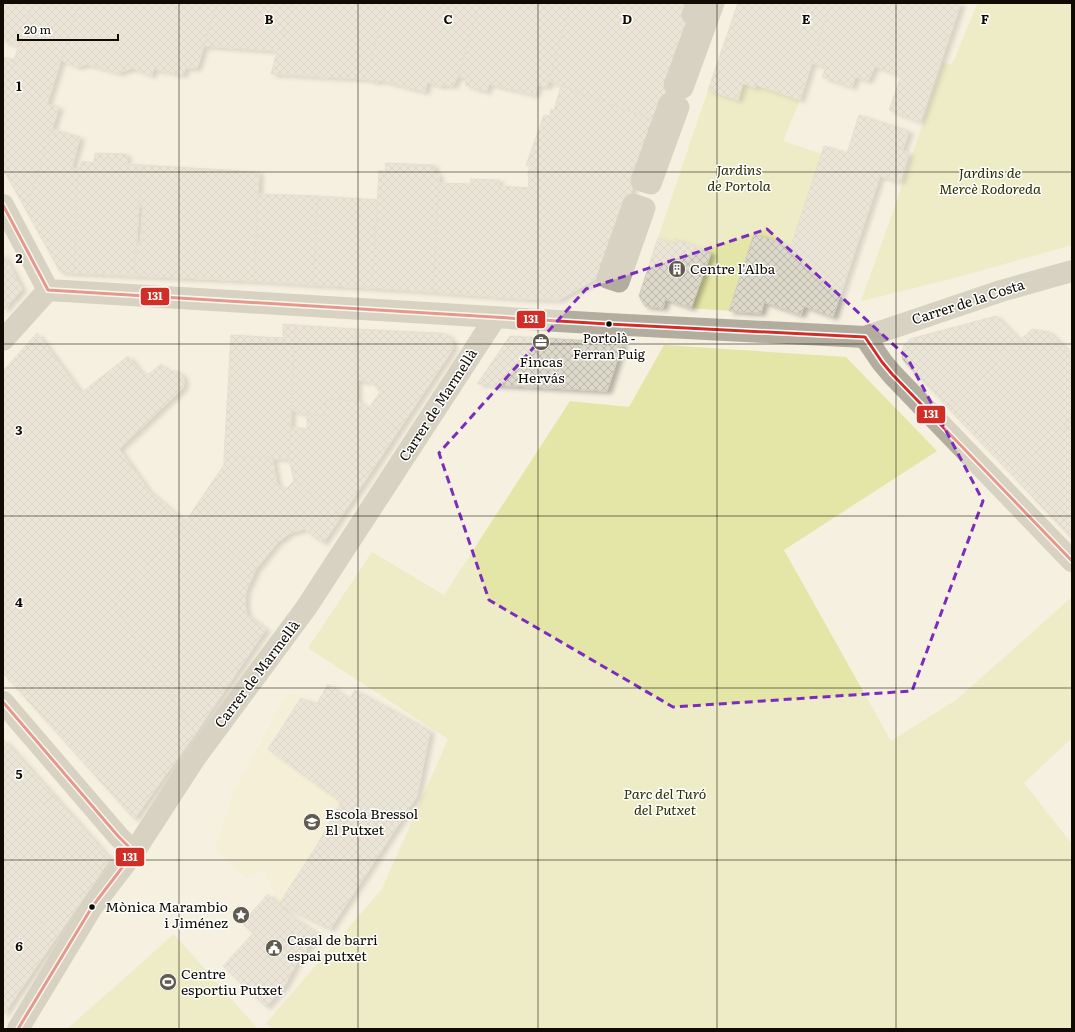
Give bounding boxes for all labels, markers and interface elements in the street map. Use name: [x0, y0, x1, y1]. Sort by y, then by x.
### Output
text: B: [265, 9, 274, 28]
text: C: [443, 9, 453, 28]
text: D: [622, 9, 632, 28]
text: E: [802, 9, 811, 28]
text: F: [981, 9, 989, 28]
scale bar: [18, 16, 118, 42]
text: 20 m: [24, 20, 51, 38]
text: 1: [16, 76, 22, 95]
park label: Jardins de Portola: [707, 159, 771, 195]
park label: Jardins de Mercè Rodoreda: [939, 162, 1041, 198]
text: 2: [16, 248, 23, 267]
place label: Centre l'Alba: [690, 258, 776, 278]
building icon: Centre l'Alba: [667, 259, 687, 279]
street label: Carrer de la Costa: [909, 273, 1027, 329]
line badge: 131: [140, 287, 170, 306]
text: 131: [147, 287, 163, 303]
line badge: 131: [516, 310, 546, 329]
text: 131: [523, 310, 539, 326]
marker: Portolà - Ferran Puig: [604, 319, 614, 329]
place label: Portolà - Ferran Puig: [573, 328, 646, 363]
office icon: Fincas Hervás: [531, 332, 551, 352]
street label: Carrer de Marmellà: [393, 344, 481, 465]
place label: Fincas Hervás: [517, 351, 565, 387]
line badge: 131: [916, 405, 946, 424]
text: 131: [923, 405, 939, 421]
text: 3: [15, 420, 23, 439]
text: 4: [15, 592, 23, 611]
street label: Carrer de Marmellà: [209, 615, 304, 732]
text: 5: [15, 764, 23, 783]
park label: Parc del Turó del Putxet: [624, 783, 706, 819]
place label: Escola Bressol El Putxet: [325, 803, 419, 839]
school or university icon: Escola Bressol El Putxet: [302, 812, 322, 832]
line badge: 131: [115, 847, 145, 867]
text: 131: [122, 848, 138, 864]
place label: Mònica Marambio i Jiménez: [105, 896, 228, 932]
unlabelled marker: [87, 902, 97, 912]
place icon: Mònica Marambio i Jiménez: [231, 905, 251, 925]
place label: Casal de barri espai putxet: [287, 929, 378, 965]
text: 6: [15, 936, 23, 955]
public building icon: Casal de barri espai putxet: [264, 938, 284, 958]
place label: Centre esportiu Putxet: [181, 963, 283, 999]
sports icon: Centre esportiu Putxet: [158, 972, 178, 992]

